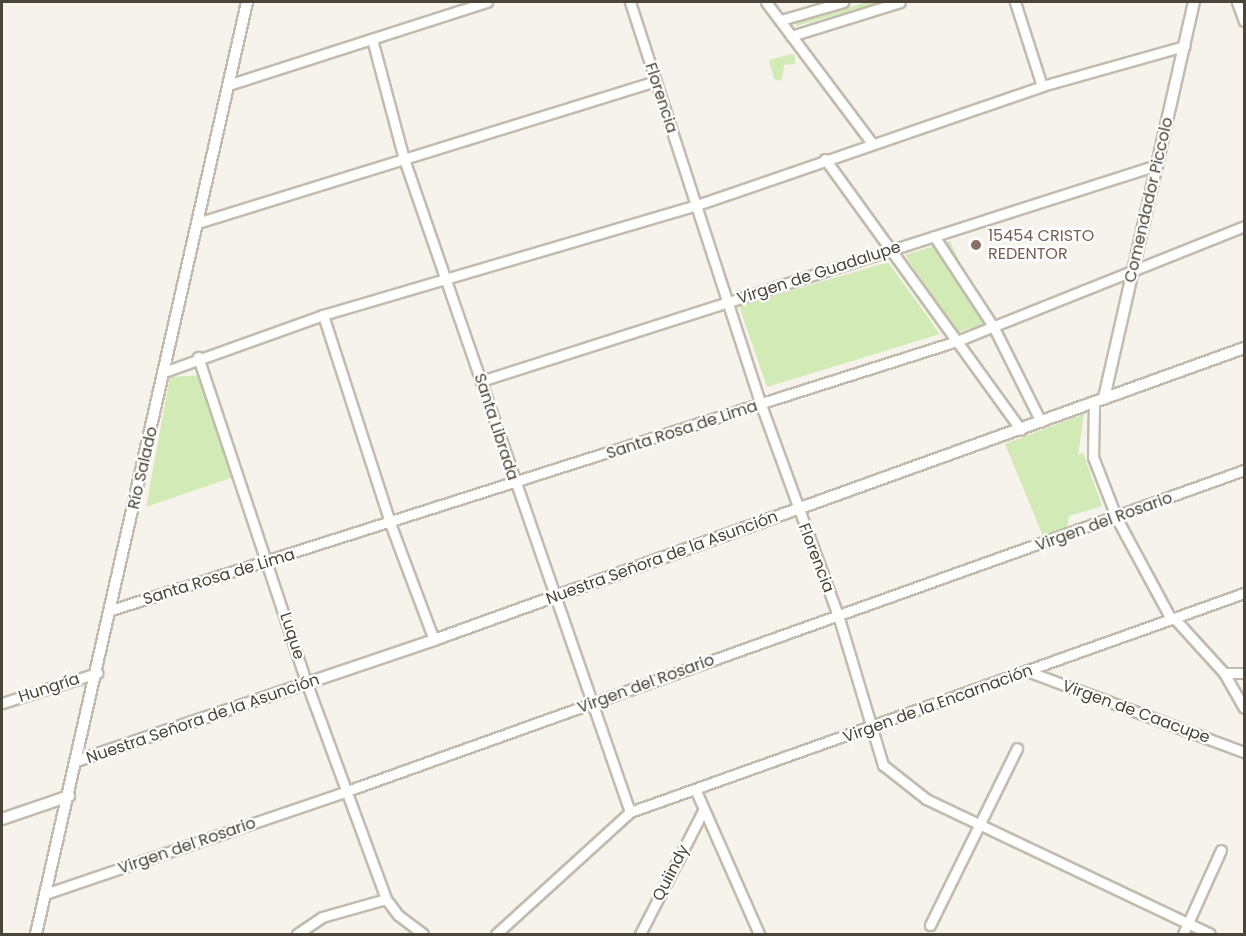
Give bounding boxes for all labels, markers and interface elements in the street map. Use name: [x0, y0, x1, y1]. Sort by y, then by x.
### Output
street label: Florencia: [641, 60, 681, 136]
street label: Comendador Piccolo: [1121, 115, 1177, 285]
place label: 15454 CRISTO REDENTOR: [988, 226, 1094, 264]
street label: Virgen de Guadalupe: [735, 237, 903, 309]
marker: 15454 CRISTO REDENTOR: [969, 238, 983, 252]
street label: Santa Librada: [470, 371, 522, 483]
street label: Santa Rosa de Lima: [604, 396, 760, 464]
street label: Río Salado: [124, 425, 162, 511]
street label: Virgen del Rosario: [1033, 488, 1175, 556]
street label: Nuestra Señora de la Asunción: [543, 507, 781, 609]
street label: Florencia: [794, 521, 838, 595]
street label: Santa Rosa de Lima: [141, 545, 297, 609]
street label: Luque: [275, 610, 309, 662]
street label: Virgen del Rosario: [575, 650, 717, 718]
street label: Virgen de la Encarnación: [841, 661, 1035, 747]
street label: Hungría: [16, 669, 82, 707]
street label: Nuestra Señora de la Asunción: [84, 670, 322, 768]
street label: Virgen de Caacupe: [1060, 676, 1212, 748]
street label: Virgen del Rosario: [116, 813, 258, 879]
street label: Quiindy: [649, 842, 693, 904]

